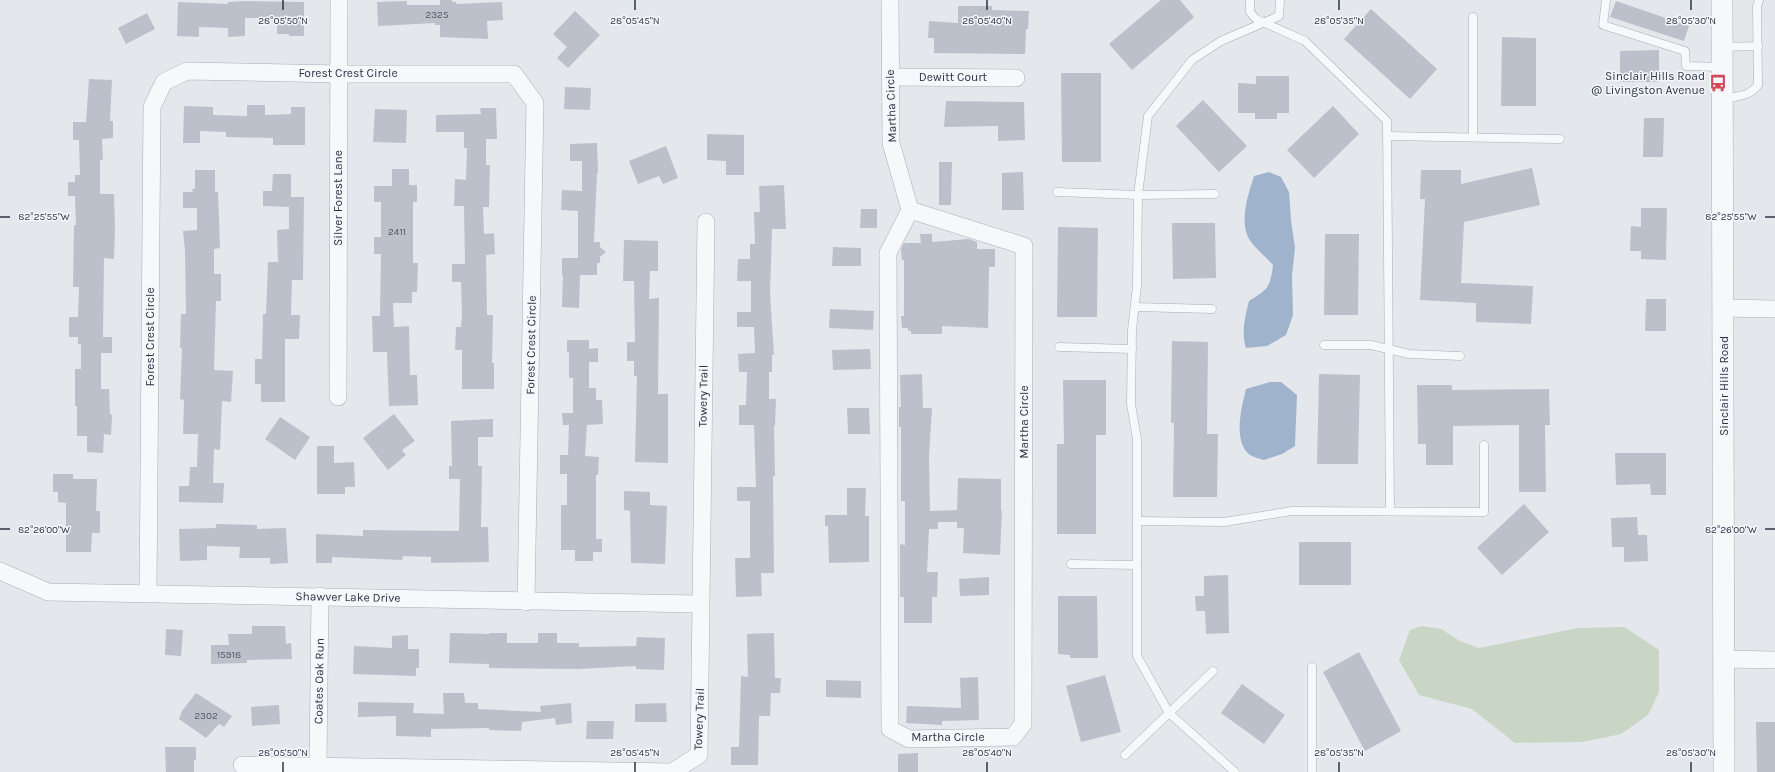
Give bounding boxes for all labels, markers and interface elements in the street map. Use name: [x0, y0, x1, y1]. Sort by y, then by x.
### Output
house number: 2325: [425, 9, 449, 21]
text: 28°05'50"N: [258, 15, 308, 27]
text: 28°05'45"N: [610, 15, 660, 27]
text: 28°05'40"N: [962, 15, 1012, 27]
text: 28°05'35"N: [1314, 15, 1364, 27]
text: 28°05'30"N: [1666, 15, 1716, 27]
street label: Forest Crest Circle: [298, 66, 398, 80]
street label: Martha Circle: [883, 69, 899, 143]
place label: Sinclair Hills Road @ Livingston Avenue: [1591, 69, 1705, 97]
street label: Dewitt Court: [919, 70, 988, 84]
bus stop icon: Sinclair Hills Road @ Livingston Avenue: [1708, 73, 1728, 93]
street label: Silver Forest Lane: [331, 150, 345, 246]
text: 82°25'55"W: [18, 211, 70, 223]
text: 82°25'55"W: [1705, 211, 1757, 223]
house number: 2411: [388, 226, 406, 238]
street label: Forest Crest Circle: [143, 287, 157, 387]
street label: Forest Crest Circle: [523, 295, 539, 395]
street label: Sinclair Hills Road: [1717, 336, 1731, 436]
street label: Towery Trail: [695, 365, 711, 427]
street label: Martha Circle: [1017, 385, 1031, 459]
text: 82°26'00"W: [18, 524, 70, 536]
text: 82°26'00"W: [1705, 524, 1757, 536]
street label: Shawver Lake Drive: [295, 589, 401, 605]
street label: Coates Oak Run: [311, 638, 327, 724]
house number: 15918: [217, 649, 241, 661]
street label: Towery Trail: [691, 688, 707, 750]
house number: 2302: [194, 710, 218, 722]
street label: Martha Circle: [911, 730, 985, 744]
text: 28°05'50"N: [258, 747, 308, 759]
text: 28°05'45"N: [610, 747, 660, 759]
text: 28°05'40"N: [962, 747, 1012, 759]
text: 28°05'35"N: [1314, 747, 1364, 759]
text: 28°05'30"N: [1666, 747, 1716, 759]

